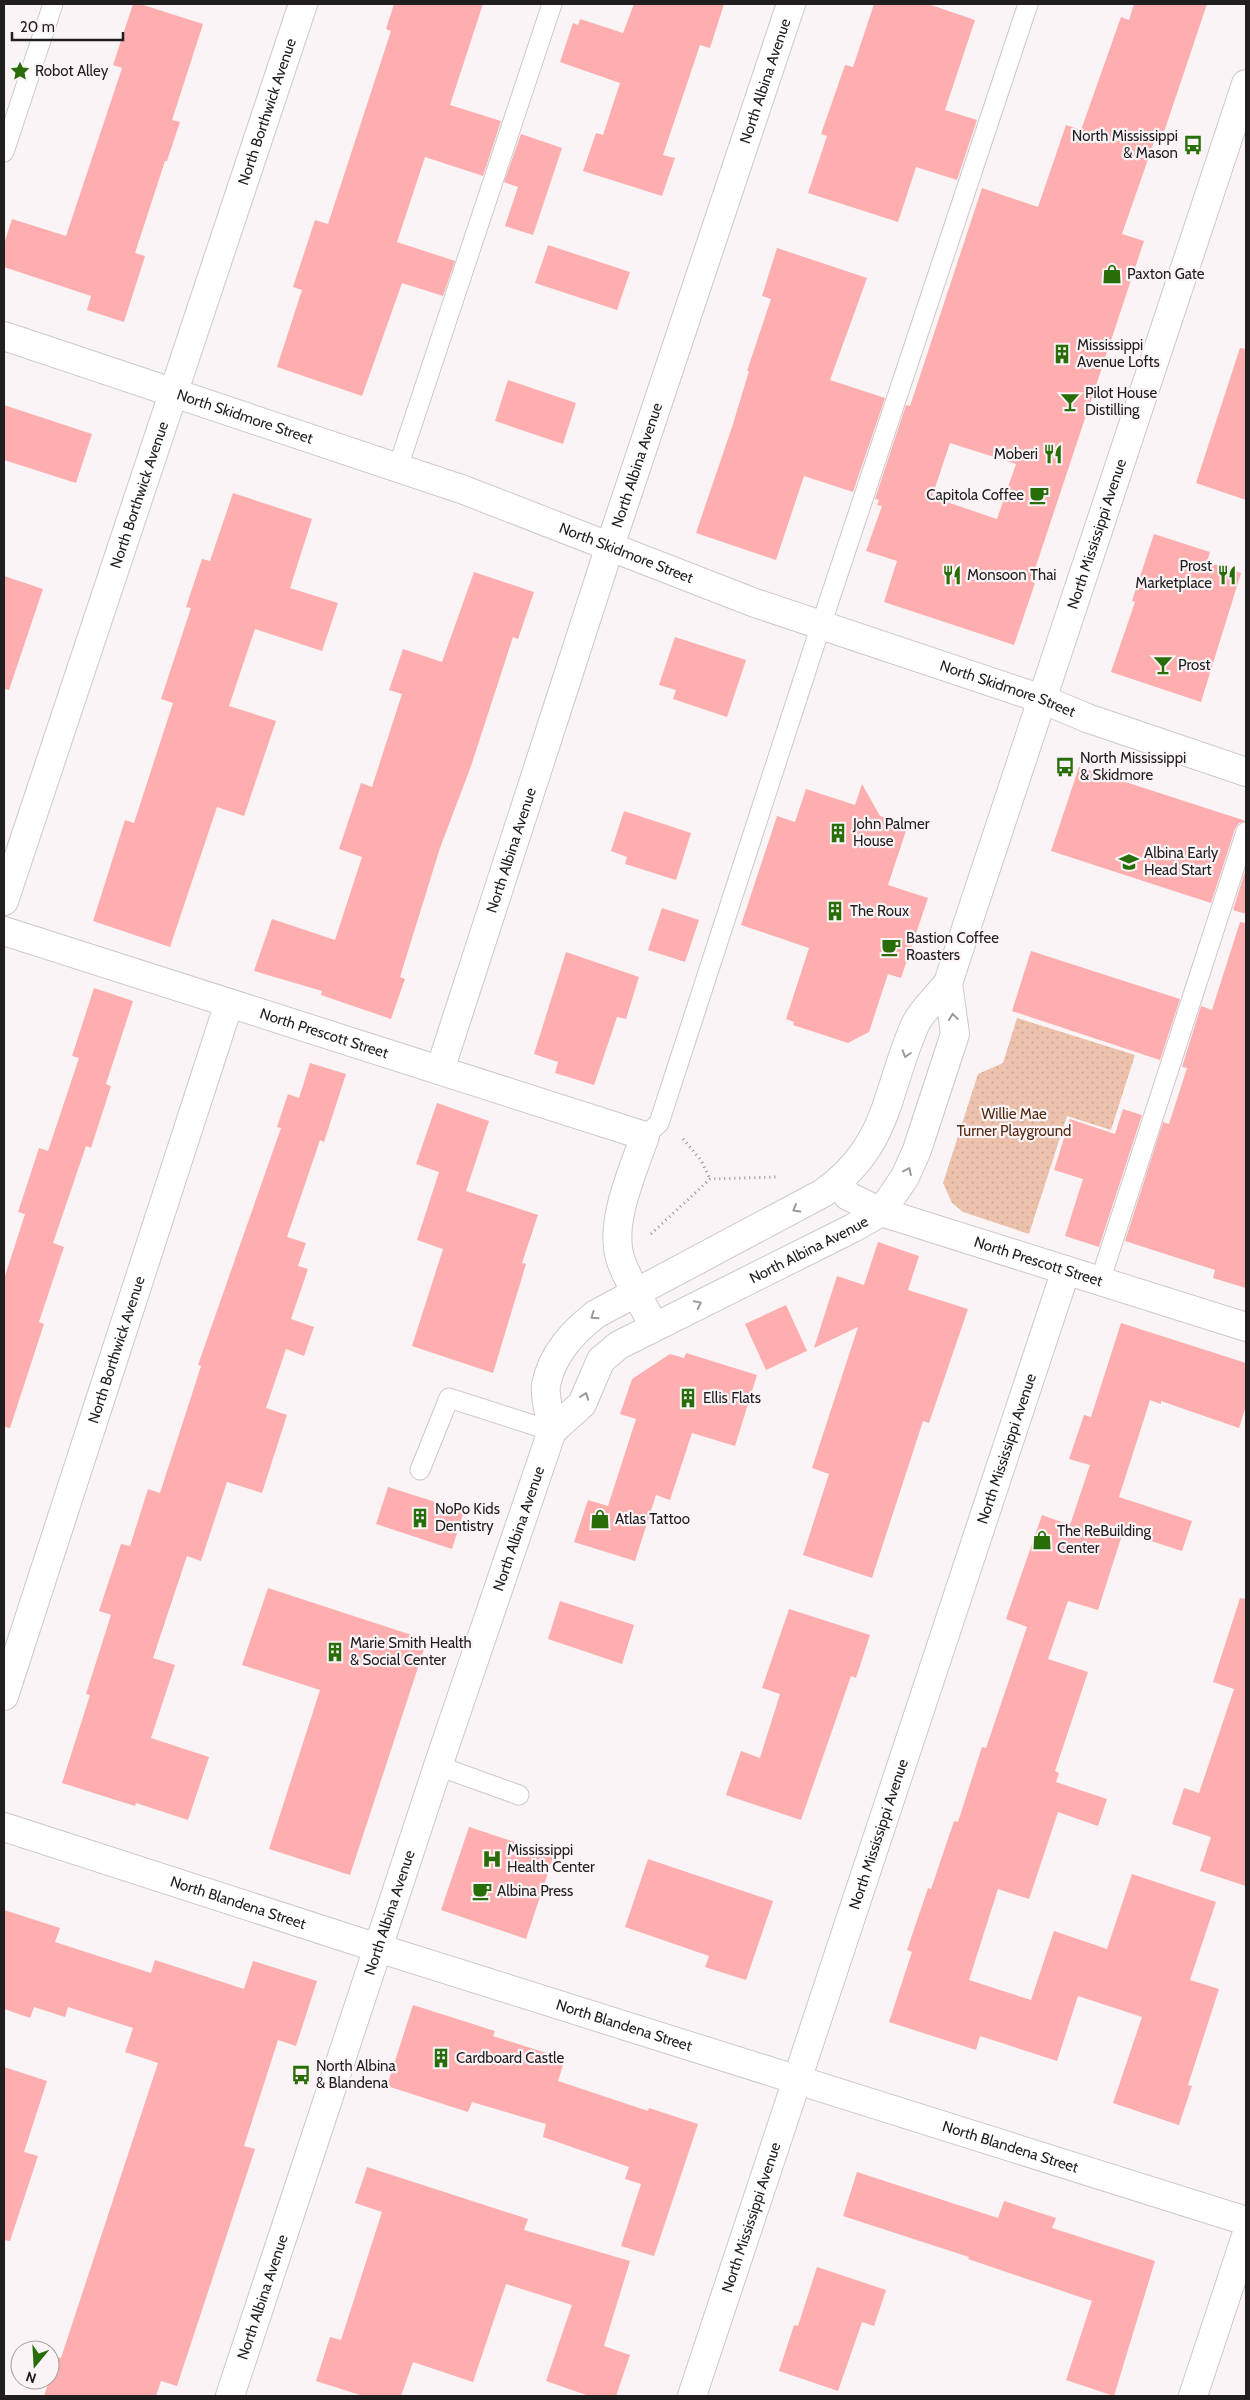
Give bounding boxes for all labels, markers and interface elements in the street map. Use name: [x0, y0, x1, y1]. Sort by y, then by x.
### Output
scale bar: [12, 10, 124, 42]
street label: North Albina Avenue: [736, 16, 795, 146]
text: 20 m: [20, 18, 55, 36]
street label: North Borthwick Avenue: [234, 36, 300, 187]
place icon: Robot Alley: [9, 60, 31, 82]
place label: Robot Alley: [35, 62, 109, 80]
place label: North Mississippi & Mason: [1072, 127, 1178, 162]
bus stop icon: North Mississippi & Mason: [1182, 134, 1204, 156]
shop icon: Paxton Gate: [1101, 263, 1123, 285]
place label: Paxton Gate: [1127, 265, 1205, 283]
place label: Mississippi Avenue Lofts: [1077, 336, 1160, 371]
building icon: Mississippi Avenue Lofts: [1051, 343, 1073, 365]
place label: Pilot House Distilling: [1085, 384, 1157, 419]
street label: North Skidmore Street: [174, 385, 315, 448]
bar icon: Pilot House Distilling: [1059, 391, 1081, 413]
street label: North Albina Avenue: [608, 400, 666, 530]
street label: North Borthwick Avenue: [107, 419, 172, 571]
restaurant icon: Moberi: [1042, 443, 1064, 465]
place label: Moberi: [994, 445, 1038, 463]
street label: North Mississippi Avenue: [1064, 456, 1130, 612]
cafe icon: Capitola Coffee: [1028, 484, 1050, 506]
place label: Capitola Coffee: [926, 486, 1024, 504]
street label: North Skidmore Street: [556, 519, 696, 587]
place label: Prost Marketplace: [1135, 557, 1212, 592]
restaurant icon: Monsoon Thai: [941, 564, 963, 586]
restaurant icon: Prost Marketplace: [1216, 564, 1238, 586]
place label: Monsoon Thai: [967, 566, 1057, 584]
bar icon: Prost: [1152, 654, 1174, 676]
street label: North Skidmore Street: [938, 656, 1078, 721]
place label: Prost: [1178, 656, 1211, 674]
place label: North Mississippi & Skidmore: [1080, 749, 1186, 784]
bus stop icon: North Mississippi & Skidmore: [1054, 756, 1076, 778]
street label: North Albina Avenue: [483, 785, 540, 915]
place label: John Palmer House: [852, 815, 930, 850]
building icon: John Palmer House: [827, 822, 849, 844]
place label: Albina Early Head Start: [1144, 844, 1219, 879]
school or university icon: Albina Early Head Start: [1118, 851, 1140, 873]
building icon: The Roux: [824, 900, 846, 922]
place label: The Roux: [850, 902, 909, 920]
place label: Bastion Coffee Roasters: [906, 929, 999, 964]
cafe icon: Bastion Coffee Roasters: [880, 936, 902, 958]
street label: North Prescott Street: [258, 1004, 391, 1062]
one-way arrow: [948, 1012, 959, 1020]
one-way arrow: [902, 1049, 912, 1057]
park label: Willie Mae Turner Playground: [957, 1105, 1071, 1140]
one-way arrow: [901, 1167, 912, 1176]
one-way arrow: [793, 1202, 802, 1212]
street label: North Albina Avenue: [746, 1212, 872, 1287]
street label: North Prescott Street: [972, 1233, 1105, 1290]
street label: North Borthwick Avenue: [84, 1274, 149, 1426]
one-way arrow: [693, 1300, 702, 1310]
one-way arrow: [590, 1310, 600, 1319]
street label: North Mississippi Avenue: [973, 1371, 1040, 1526]
building icon: Ellis Flats: [677, 1387, 699, 1409]
place label: Ellis Flats: [703, 1389, 761, 1407]
one-way arrow: [579, 1392, 589, 1401]
street label: North Albina Avenue: [489, 1464, 548, 1594]
place label: NoPo Kids Dentistry: [435, 1500, 500, 1535]
building icon: NoPo Kids Dentistry: [409, 1507, 431, 1529]
shop icon: Atlas Tattoo: [589, 1508, 611, 1530]
place label: Atlas Tattoo: [615, 1510, 690, 1528]
place label: The ReBuilding Center: [1057, 1522, 1152, 1557]
shop icon: The ReBuilding Center: [1031, 1529, 1053, 1551]
place label: Marie Smith Health & Social Center: [350, 1634, 472, 1669]
building icon: Marie Smith Health & Social Center: [324, 1641, 346, 1663]
street label: North Mississippi Avenue: [845, 1756, 912, 1912]
place label: Mississippi Health Center: [507, 1841, 595, 1876]
street label: North Albina Avenue: [361, 1847, 419, 1978]
hospital icon: Mississippi Health Center: [481, 1848, 503, 1870]
street label: North Blandena Street: [168, 1872, 308, 1933]
cafe icon: Albina Press: [471, 1880, 493, 1902]
place label: Albina Press: [497, 1882, 573, 1900]
street label: North Blandena Street: [554, 1996, 694, 2055]
building icon: Cardboard Castle: [430, 2047, 452, 2069]
place label: Cardboard Castle: [456, 2049, 564, 2067]
place label: North Albina & Blandena: [316, 2057, 396, 2092]
bus stop icon: North Albina & Blandena: [290, 2064, 312, 2086]
street label: North Blandena Street: [940, 2117, 1081, 2177]
street label: North Mississippi Avenue: [718, 2140, 785, 2295]
street label: North Albina Avenue: [234, 2232, 292, 2362]
north arrow: [10, 2340, 60, 2390]
text: N: [23, 2367, 38, 2387]

